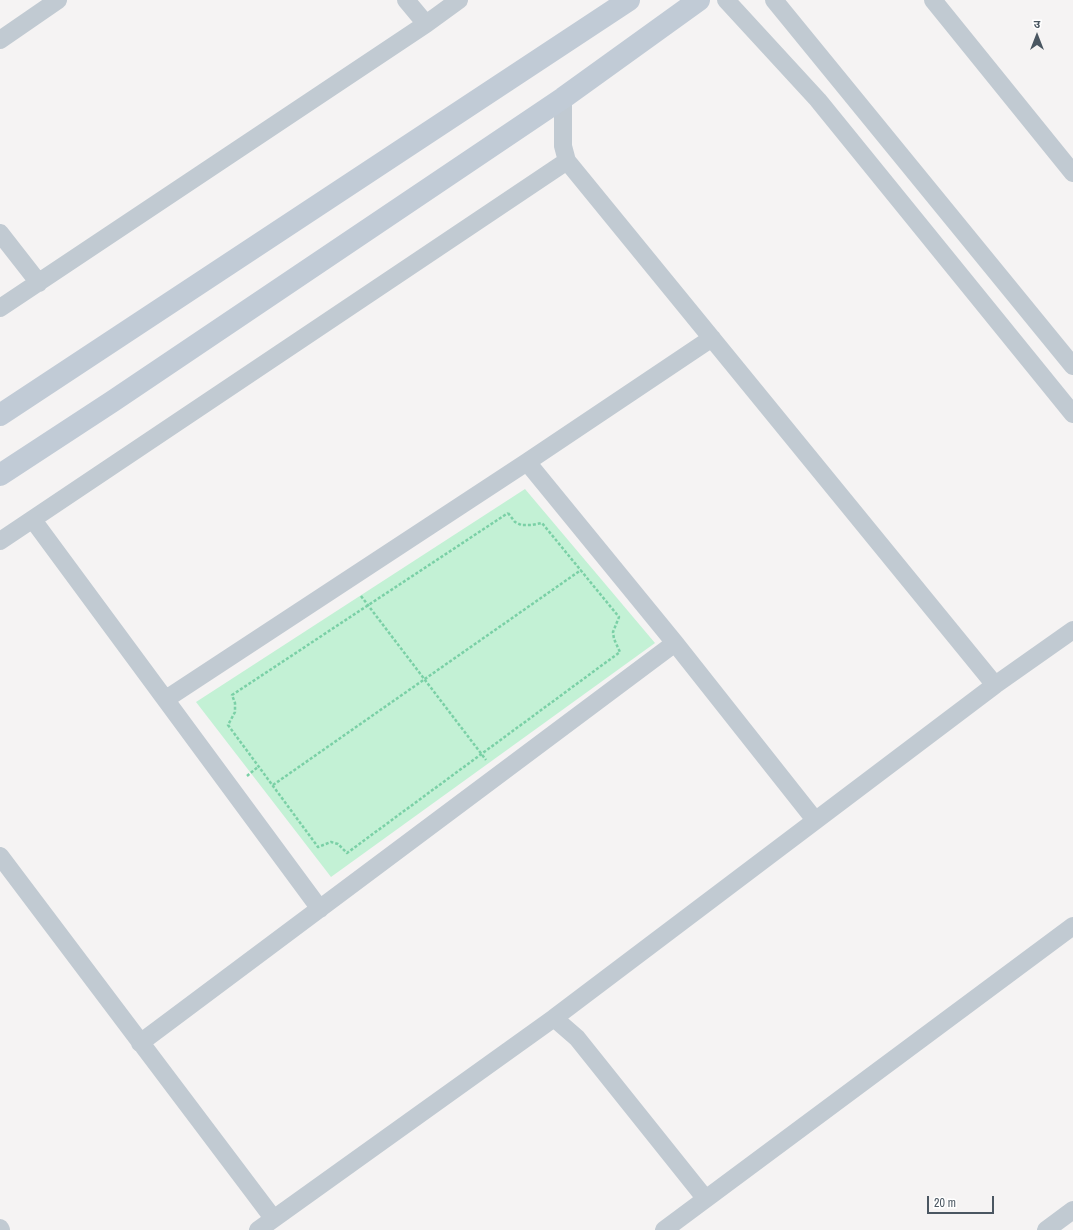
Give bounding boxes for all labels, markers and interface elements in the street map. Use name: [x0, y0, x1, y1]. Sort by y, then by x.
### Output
north arrow: [1017, 16, 1057, 56]
text: उ: [1034, 17, 1040, 31]
scale bar: [929, 1188, 996, 1214]
text: 20 m: [934, 1195, 956, 1211]

